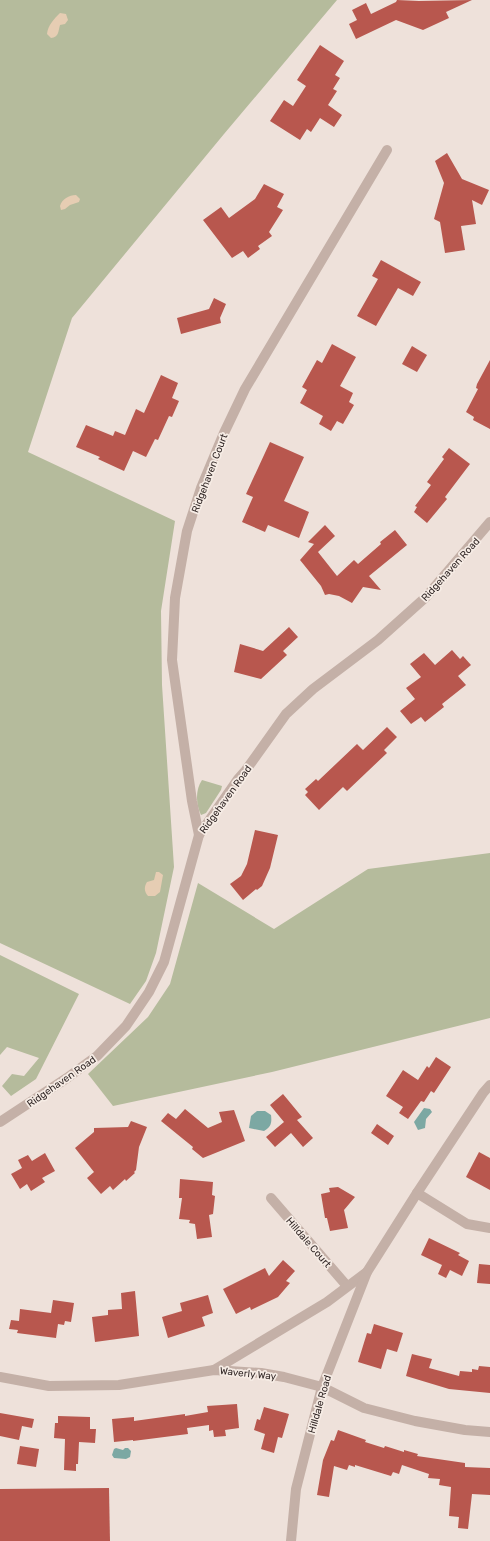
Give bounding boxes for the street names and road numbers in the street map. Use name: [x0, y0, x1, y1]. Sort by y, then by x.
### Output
street label: Ridgehaven Court: [189, 432, 231, 515]
street label: Ridgehaven Road: [419, 535, 482, 604]
street label: Ridgehaven Road: [197, 763, 255, 836]
street label: Ridgehaven Road: [25, 1054, 98, 1110]
street label: Hilldale Court: [283, 1215, 333, 1270]
street label: Waverly Way: [219, 1365, 277, 1383]
street label: Hilldale Road: [306, 1374, 334, 1435]

